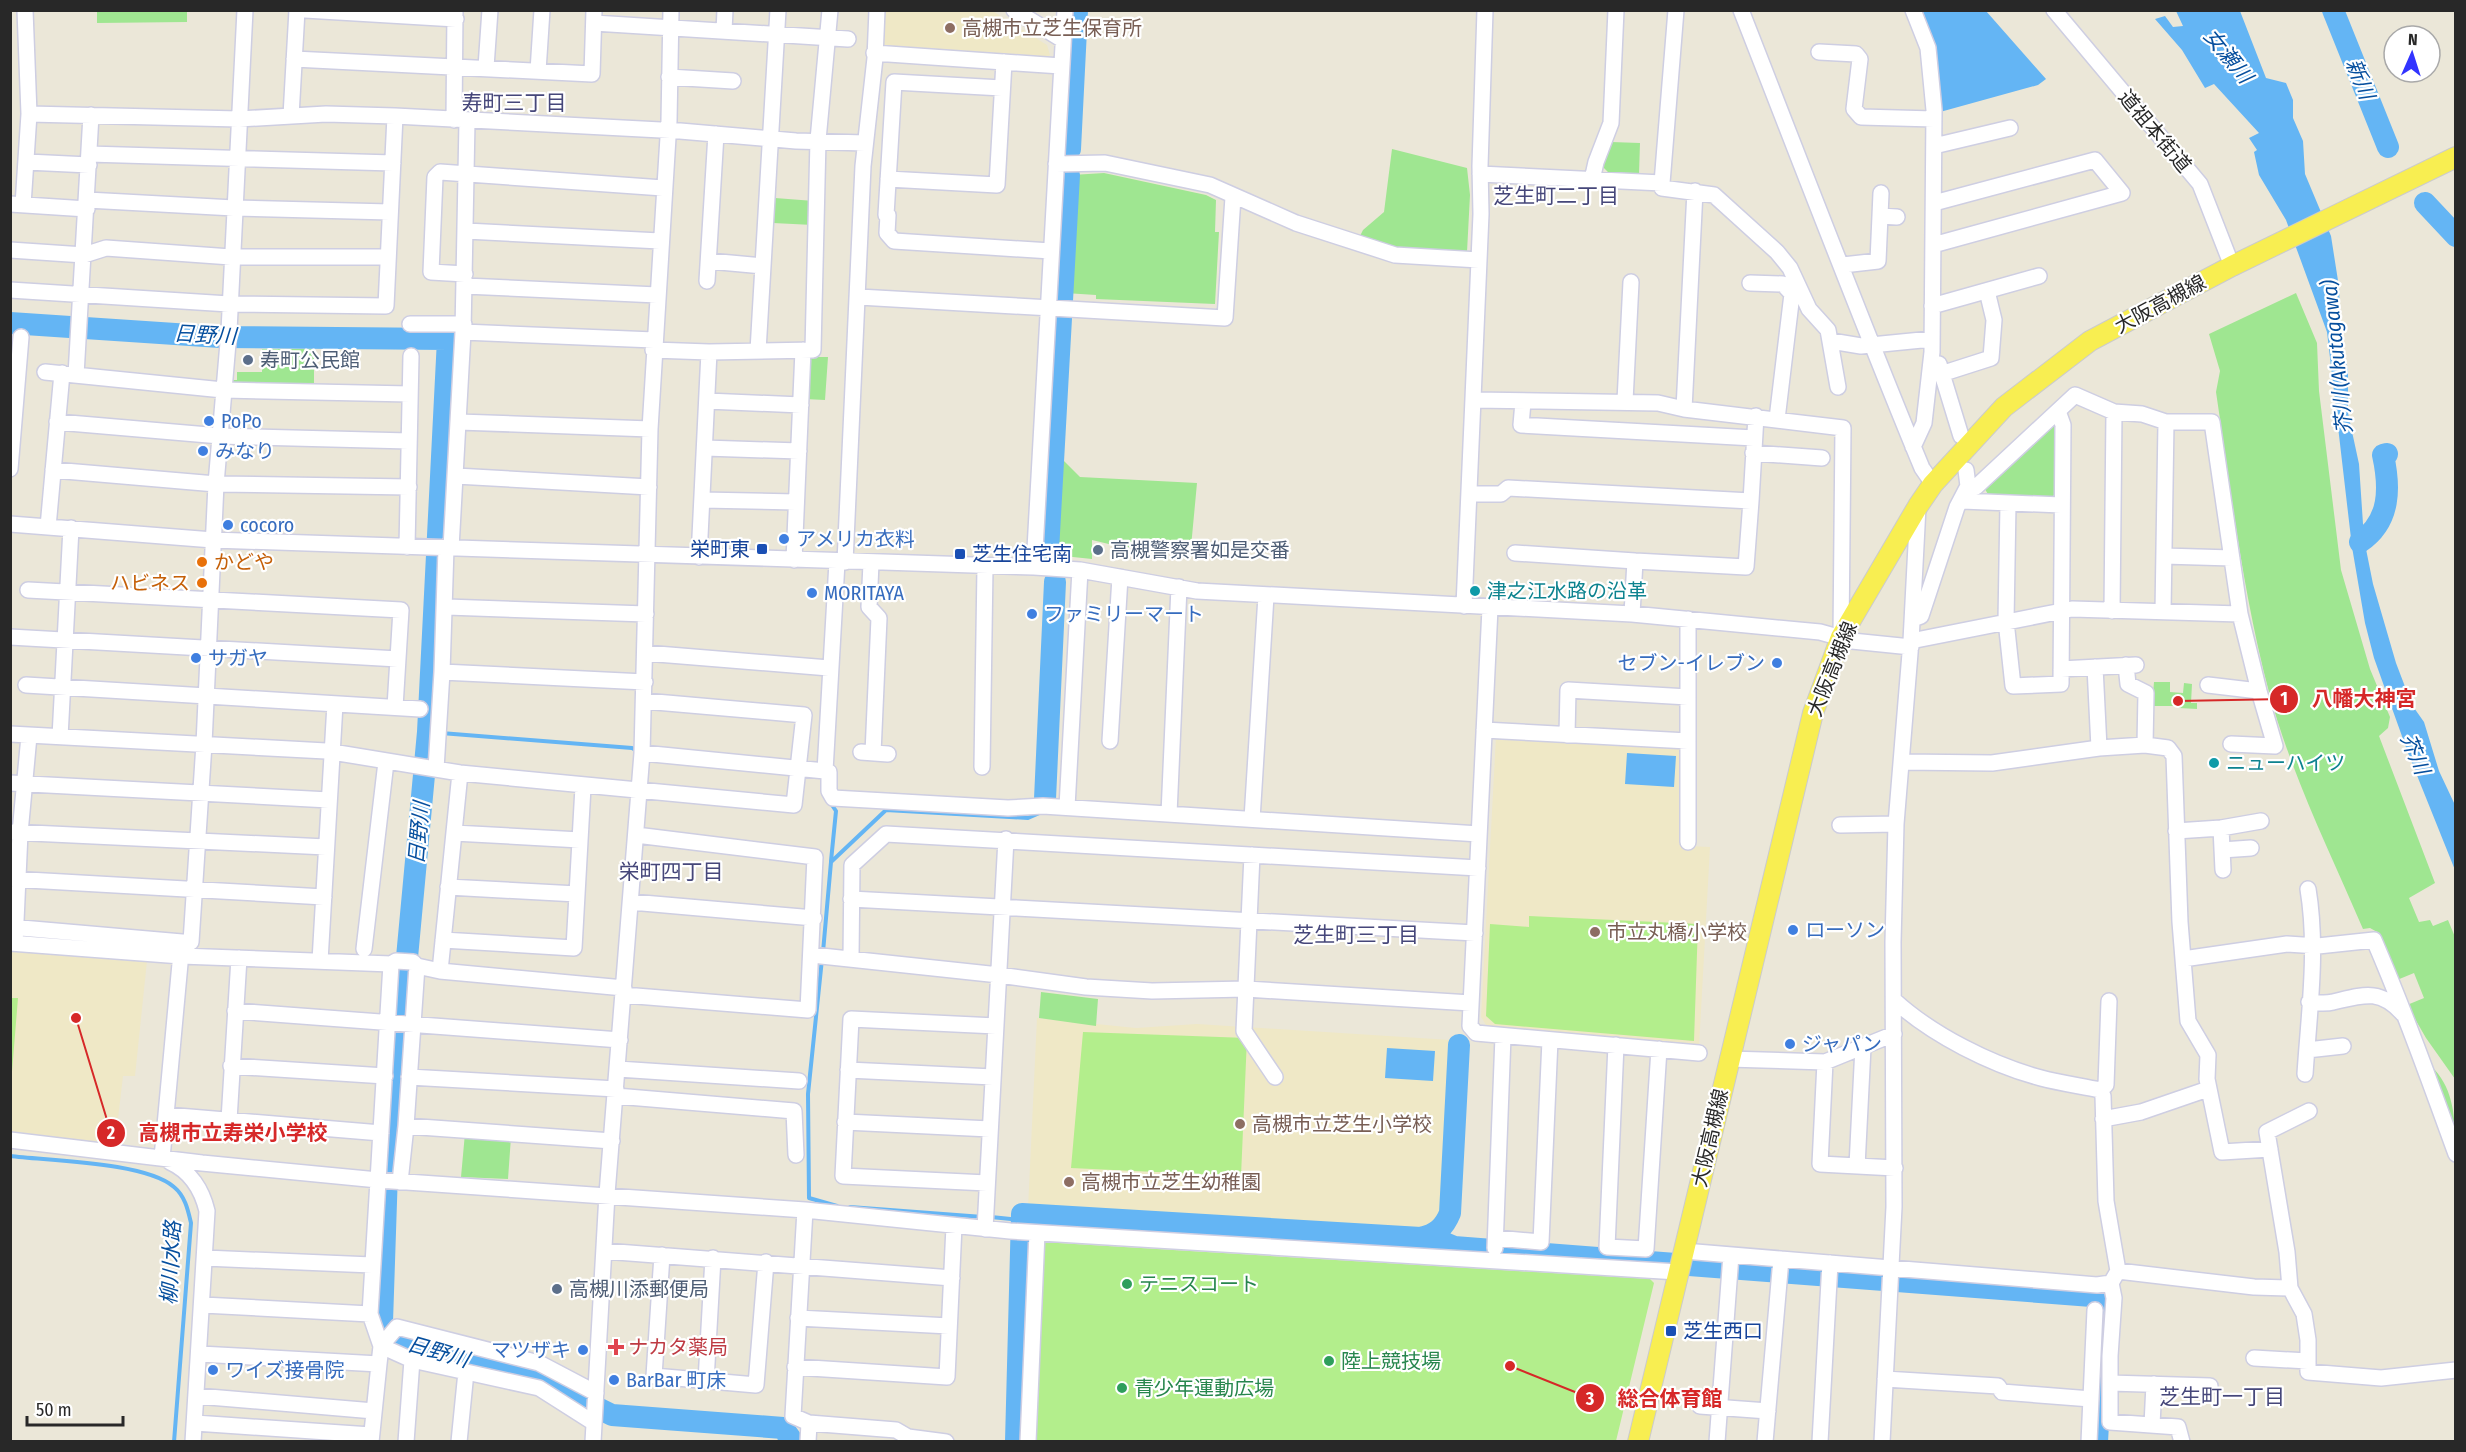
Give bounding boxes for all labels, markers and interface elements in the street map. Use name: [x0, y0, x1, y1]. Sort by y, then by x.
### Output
place label: 高槻市立芝生保育所: [962, 16, 1142, 40]
marker: 高槻市立芝生保育所: [943, 21, 957, 35]
water label: 女瀬川: [2198, 23, 2259, 90]
north arrow: [2382, 24, 2442, 84]
text: N: [2407, 30, 2418, 49]
water label: 新川: [2340, 55, 2381, 105]
street label: 道祖本街道: [2114, 85, 2196, 177]
district label: 寿町三丁目: [462, 90, 567, 116]
district label: 芝生町二丁目: [1493, 183, 1619, 209]
street label: 大阪高槻線: [2110, 270, 2210, 338]
water label: 芥川 (Akutagawa): [2316, 279, 2358, 435]
water label: 日野川: [173, 320, 239, 350]
place label: 寿町公民館: [260, 348, 360, 372]
marker: 寿町公民館: [241, 353, 255, 367]
place label: PoPo: [221, 409, 262, 433]
marker: PoPo: [202, 414, 216, 428]
place label: みなり: [215, 439, 275, 463]
marker: みなり: [196, 444, 210, 458]
place label: cocoro: [240, 513, 294, 537]
marker: cocoro: [221, 518, 235, 532]
place label: アメリカ衣料: [796, 527, 915, 551]
marker: アメリカ衣料: [777, 532, 791, 546]
place label: 栄町東: [690, 537, 750, 561]
place label: 高槻警察署如是交番: [1110, 538, 1290, 562]
marker: 栄町東: [755, 542, 769, 556]
place label: 芝生住宅南: [972, 542, 1072, 566]
marker: 高槻警察署如是交番: [1091, 543, 1105, 557]
marker: 芝生住宅南: [953, 547, 967, 561]
place label: かどや: [214, 550, 274, 574]
marker: かどや: [195, 555, 209, 569]
place label: ハビネス: [110, 571, 190, 595]
marker: ハビネス: [195, 576, 209, 590]
place label: 津之江水路の沿革: [1487, 579, 1647, 603]
place label: MORITAYA: [824, 581, 904, 605]
marker: 津之江水路の沿革: [1468, 584, 1482, 598]
marker: MORITAYA: [805, 586, 819, 600]
place label: ファミリーマート: [1044, 602, 1204, 626]
marker: ファミリーマート: [1025, 607, 1039, 621]
street label: 大阪高槻線: [1802, 618, 1862, 720]
place label: サガヤ: [208, 646, 268, 670]
marker: サガヤ: [189, 651, 203, 665]
place label: セブン-イレブン: [1618, 651, 1765, 675]
marker: セブン-イレブン: [1770, 656, 1784, 670]
callout: 八幡大神宮: [2269, 679, 2428, 718]
text: 八幡大神宮: [2312, 686, 2417, 712]
text: 1: [2280, 688, 2288, 710]
water label: 芥川: [2395, 730, 2436, 780]
place label: ニューハイツ: [2226, 751, 2345, 775]
marker: ニューハイツ: [2207, 756, 2221, 770]
water label: 日野川: [403, 798, 435, 866]
district label: 栄町四丁目: [619, 859, 724, 885]
place label: ローソン: [1805, 918, 1885, 942]
place label: 市立丸橋小学校: [1607, 920, 1747, 944]
district label: 芝生町三丁目: [1293, 922, 1419, 948]
marker: ローソン: [1786, 923, 1800, 937]
marker: 市立丸橋小学校: [1588, 925, 1602, 939]
place label: ジャパン: [1802, 1032, 1882, 1056]
marker: ジャパン: [1783, 1037, 1797, 1051]
street label: 大阪高槻線: [1687, 1087, 1733, 1189]
place label: 高槻市立芝生小学校: [1252, 1112, 1432, 1136]
callout: 高槻市立寿栄小学校: [96, 1113, 339, 1152]
marker: 高槻市立芝生小学校: [1233, 1117, 1247, 1131]
text: 高槻市立寿栄小学校: [139, 1120, 328, 1146]
text: 2: [106, 1122, 115, 1144]
place label: 高槻市立芝生幼稚園: [1081, 1170, 1261, 1194]
marker: 高槻市立芝生幼稚園: [1062, 1175, 1076, 1189]
water label: 柳川水路: [156, 1218, 186, 1306]
place label: テニスコート: [1139, 1272, 1259, 1296]
place label: 高槻川添郵便局: [569, 1277, 709, 1301]
marker: テニスコート: [1120, 1277, 1134, 1291]
marker: 高槻川添郵便局: [550, 1282, 564, 1296]
place label: 芝生西口: [1683, 1319, 1763, 1343]
marker: 芝生西口: [1664, 1324, 1678, 1338]
water label: 日野川: [404, 1331, 474, 1374]
place label: ナカタ薬局: [628, 1335, 728, 1359]
place label: マツザキ: [491, 1338, 571, 1362]
marker: ナカタ薬局: [609, 1340, 623, 1354]
marker: マツザキ: [576, 1343, 590, 1357]
place label: 陸上競技場: [1341, 1349, 1441, 1373]
marker: 陸上競技場: [1322, 1354, 1336, 1368]
place label: ワイズ接骨院: [225, 1358, 344, 1382]
marker: ワイズ接骨院: [206, 1363, 220, 1377]
place label: BarBar 町床: [626, 1368, 726, 1392]
marker: BarBar 町床: [607, 1373, 621, 1387]
place label: 青少年運動広場: [1134, 1376, 1274, 1400]
callout: 総合体育館: [1575, 1379, 1734, 1418]
marker: 青少年運動広場: [1115, 1381, 1129, 1395]
district label: 芝生町一丁目: [2159, 1384, 2285, 1410]
text: 総合体育館: [1618, 1386, 1723, 1412]
text: 3: [1585, 1388, 1595, 1410]
scale bar: [27, 1389, 123, 1427]
text: 50 m: [36, 1399, 72, 1421]

